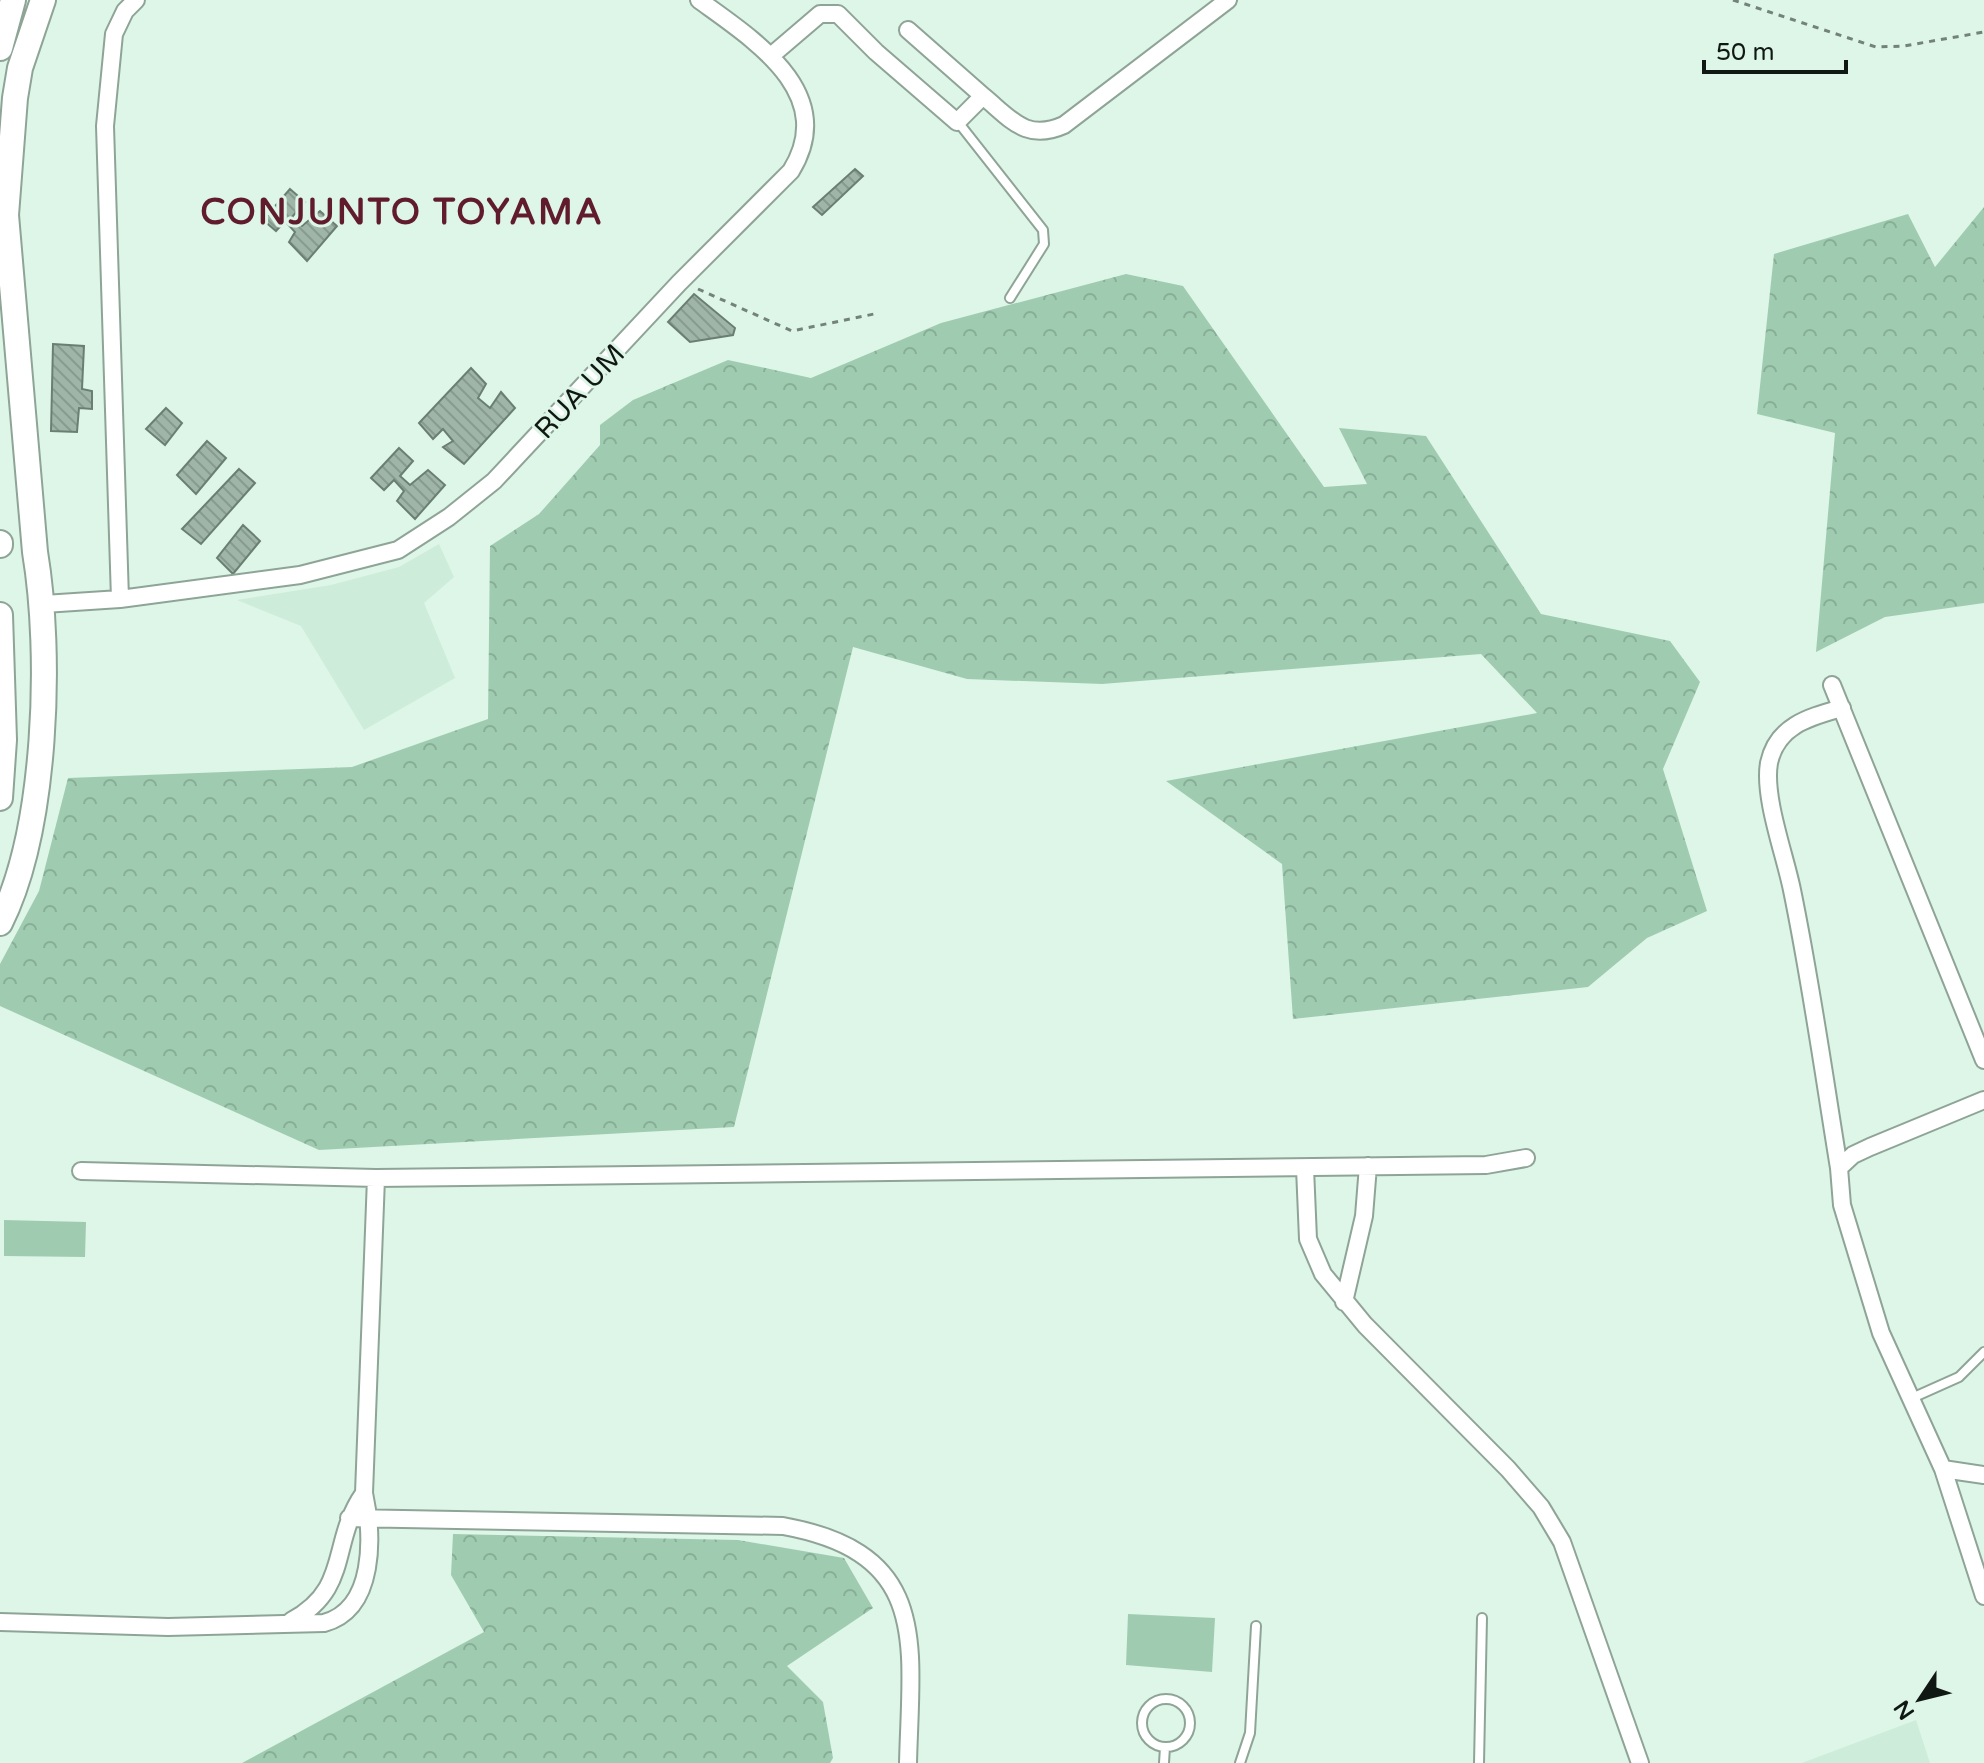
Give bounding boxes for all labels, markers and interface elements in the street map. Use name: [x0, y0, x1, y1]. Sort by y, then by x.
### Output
scale bar: [1704, 24, 1846, 74]
text: 50 m: [1716, 38, 1774, 67]
district label: CONJUNTO TOYAMA: [200, 191, 604, 234]
street label: RUA UM: [527, 337, 632, 446]
north arrow: [1880, 1659, 1960, 1739]
text: N: [1889, 1695, 1920, 1725]

